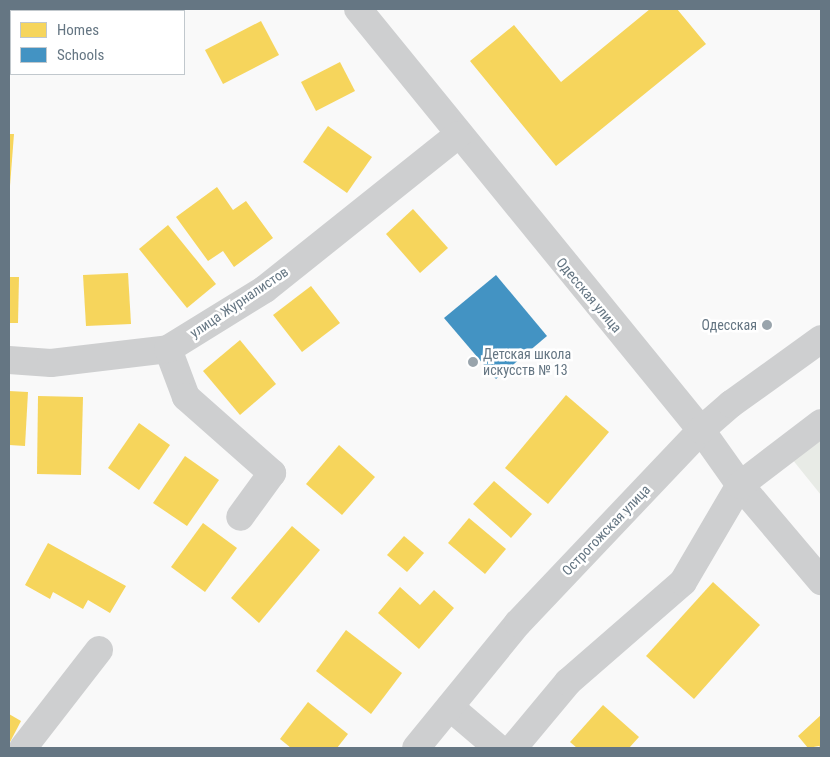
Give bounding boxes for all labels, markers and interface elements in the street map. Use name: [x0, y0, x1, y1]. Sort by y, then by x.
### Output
legend: [10, 10, 185, 75]
text: Homes: [57, 21, 99, 39]
text: Schools: [57, 46, 104, 64]
street label: Одесская улица: [553, 254, 625, 336]
street label: улица Журналистов: [187, 263, 291, 341]
place label: Одесская: [701, 317, 757, 333]
marker: Одесская: [761, 319, 773, 331]
place label: Детская школа искусств № 13: [483, 346, 571, 378]
marker: Детская школа искусств № 13: [467, 356, 479, 368]
street label: Острогожская улица: [558, 481, 654, 579]

